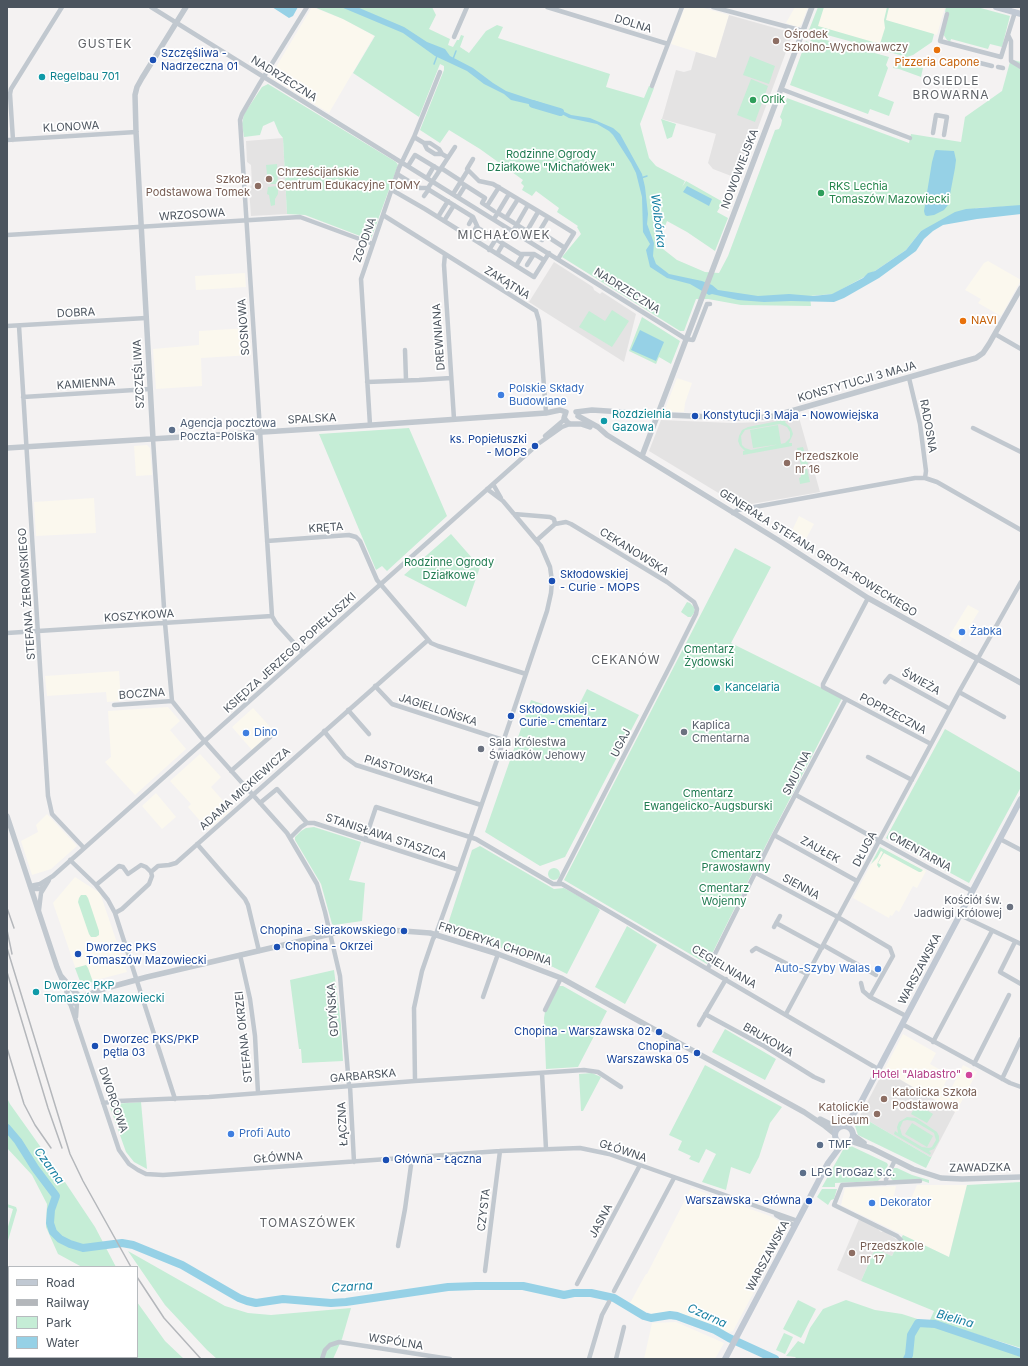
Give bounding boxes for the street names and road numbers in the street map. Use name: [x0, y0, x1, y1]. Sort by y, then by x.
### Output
street label: DOLNA: [613, 12, 653, 36]
street label: NADRZECZNA: [249, 53, 319, 105]
street label: KLONOWA: [43, 119, 99, 135]
street label: NOWOWIEJSKA: [719, 127, 761, 211]
street label: WRZOSOWA: [159, 206, 225, 224]
street label: ZGODNA: [351, 216, 379, 264]
street label: ZAKĄTNA: [482, 264, 532, 302]
street label: NADRZECZNA: [592, 265, 662, 317]
street label: SOSNOWA: [235, 298, 253, 356]
street label: DREWNIANA: [430, 303, 448, 371]
street label: DOBRA: [57, 305, 95, 321]
street label: SZCZĘŚLIWA: [131, 339, 147, 409]
street label: KONSTYTUCJI 3 MAJA: [796, 359, 918, 405]
street label: KAMIENNA: [56, 375, 116, 393]
street label: RADOSNA: [917, 398, 939, 454]
street label: SPALSKA: [287, 411, 337, 427]
street label: GENERAŁA STEFANA GROTA-ROWECKIEGO: [717, 486, 919, 620]
street label: KRĘTA: [308, 520, 344, 536]
street label: CEKANOWSKA: [597, 525, 671, 579]
street label: STEFANA ŻEROMSKIEGO: [16, 527, 38, 661]
street label: KSIĘDZA JERZEGO POPIEŁUSZKI: [221, 590, 359, 716]
street label: KOSZYKOWA: [104, 607, 174, 625]
street label: ŚWIEŻA: [899, 666, 943, 698]
street label: BOCZNA: [118, 686, 166, 702]
street label: JAGIELLOŃSKA: [397, 691, 479, 729]
street label: POPRZECZNA: [857, 691, 929, 737]
street label: UGAJ: [608, 727, 634, 759]
street label: ADAMA MICKIEWICZA: [197, 745, 293, 833]
street label: SMUTNA: [780, 749, 814, 797]
street label: PIASTOWSKA: [362, 752, 436, 788]
street label: STANISŁAWA STASZICA: [324, 811, 448, 863]
street label: DŁUGA: [850, 829, 880, 869]
street label: CMENTARNA: [886, 829, 954, 875]
street label: ZAUŁEK: [798, 834, 842, 866]
street label: SIENNA: [780, 871, 822, 903]
street label: FRYDERYKA CHOPINA: [437, 919, 553, 969]
street label: WARSZAWSKA: [896, 931, 944, 1007]
street label: CEGIELNIANA: [689, 942, 759, 992]
street label: GDYŃSKA: [325, 983, 341, 1037]
street label: STEFANA OKRZEI: [233, 990, 255, 1084]
street label: BRUKOWA: [741, 1020, 795, 1060]
street label: DWORCOWA: [96, 1065, 130, 1135]
street label: GARBARSKA: [329, 1067, 397, 1085]
street label: ŁĄCZNA: [335, 1101, 351, 1147]
street label: GŁÓWNA: [597, 1137, 649, 1165]
street label: GŁÓWNA: [253, 1150, 303, 1166]
street label: ZAWADZKA: [949, 1161, 1011, 1175]
street label: CZYSTA: [475, 1188, 493, 1232]
street label: JASNA: [587, 1202, 615, 1240]
street label: WARSZAWSKA: [744, 1218, 792, 1294]
street label: WSPÓLNA: [368, 1331, 424, 1353]

